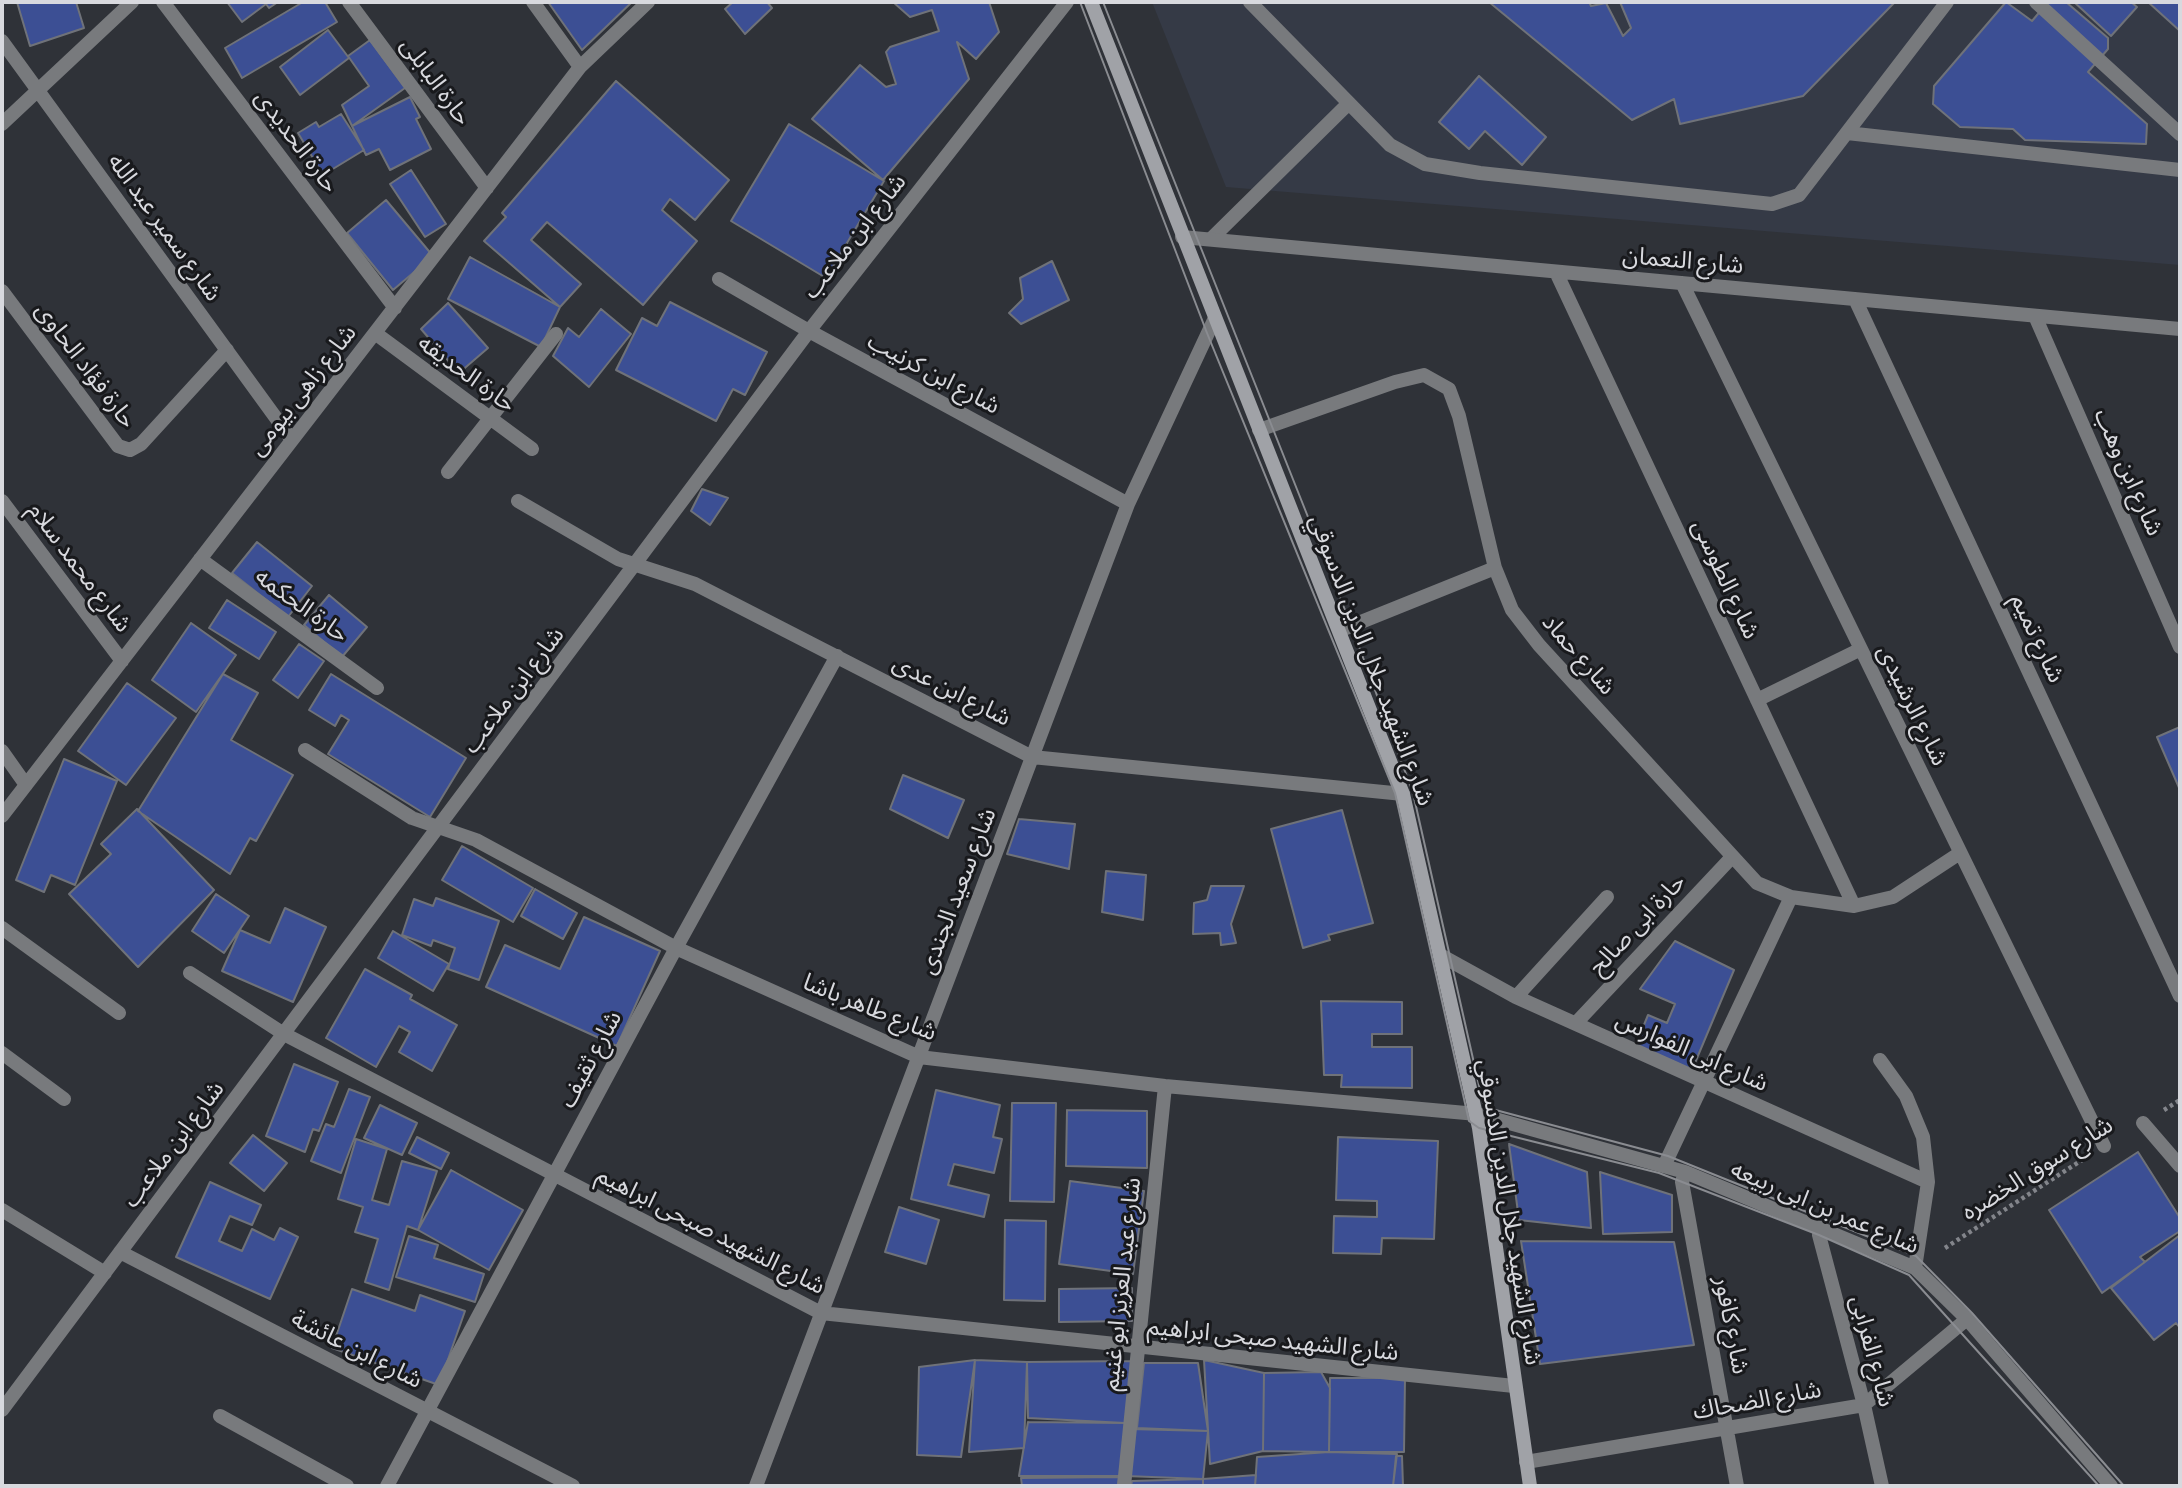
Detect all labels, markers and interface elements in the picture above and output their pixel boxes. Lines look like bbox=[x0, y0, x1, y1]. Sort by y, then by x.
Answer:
street label: حارة البابلى bbox=[394, 31, 478, 131]
street label: حارة الحديدى bbox=[249, 84, 345, 198]
street label: شارع سمير عبد الله bbox=[102, 148, 228, 306]
street label: شارع ابن ملاعب bbox=[796, 168, 912, 304]
street label: شارع النعمان bbox=[1621, 240, 1745, 280]
street label: حارة فؤاد الحاوى bbox=[29, 296, 143, 434]
street label: شارع زاهى بيومى bbox=[242, 319, 362, 461]
street label: شارع ابن كرنيب bbox=[863, 326, 1005, 420]
street label: حارة الحديقه bbox=[412, 328, 522, 418]
street label: شارع ابن وهب bbox=[2088, 404, 2170, 540]
street label: شارع محمد سلام bbox=[22, 496, 138, 638]
street label: شارع الشهيد جلال الدين الدسوقي bbox=[1303, 510, 1441, 810]
street label: شارع الطوسى bbox=[1686, 515, 1766, 643]
street label: حارة الحكمه bbox=[250, 562, 354, 648]
street label: شارع تميم bbox=[2005, 589, 2071, 687]
street label: شارع حماد bbox=[1536, 608, 1622, 700]
street label: شارع ابن ملاعب bbox=[456, 621, 570, 759]
street label: شارع الرشيدى bbox=[1871, 640, 1955, 770]
street label: شارع ابن عدى bbox=[888, 648, 1016, 732]
street label: شارع سعيد الجندى bbox=[912, 804, 1002, 978]
street label: حارة ابى صالح bbox=[1583, 867, 1691, 981]
street label: شارع طاهر باشا bbox=[799, 967, 941, 1047]
street label: شارع ابى الفوارس bbox=[1611, 1005, 1773, 1097]
street label: شارع ثقيف bbox=[552, 1006, 628, 1112]
street label: شارع الشهيد جلال الدين الدسوقي bbox=[1472, 1057, 1548, 1367]
street label: شارع ابن ملاعب bbox=[116, 1075, 230, 1213]
street label: شارع سوق الخضره bbox=[1956, 1110, 2118, 1226]
street label: شارع عمر بن ابى ربيعه bbox=[1726, 1154, 1924, 1260]
street label: شارع الشهيد صبحى ابراهيم bbox=[592, 1160, 830, 1300]
street label: شارع عبد العزيز ابو غنيم bbox=[1095, 1176, 1147, 1392]
street label: شارع كافور bbox=[1708, 1274, 1756, 1376]
street label: شارع الفرابى bbox=[1844, 1292, 1902, 1410]
street label: شارع ابن عائشة bbox=[287, 1304, 427, 1394]
street label: شارع الشهيد صبحى ابراهيم bbox=[1146, 1311, 1400, 1367]
street label: شارع الضحاك bbox=[1691, 1375, 1823, 1425]

